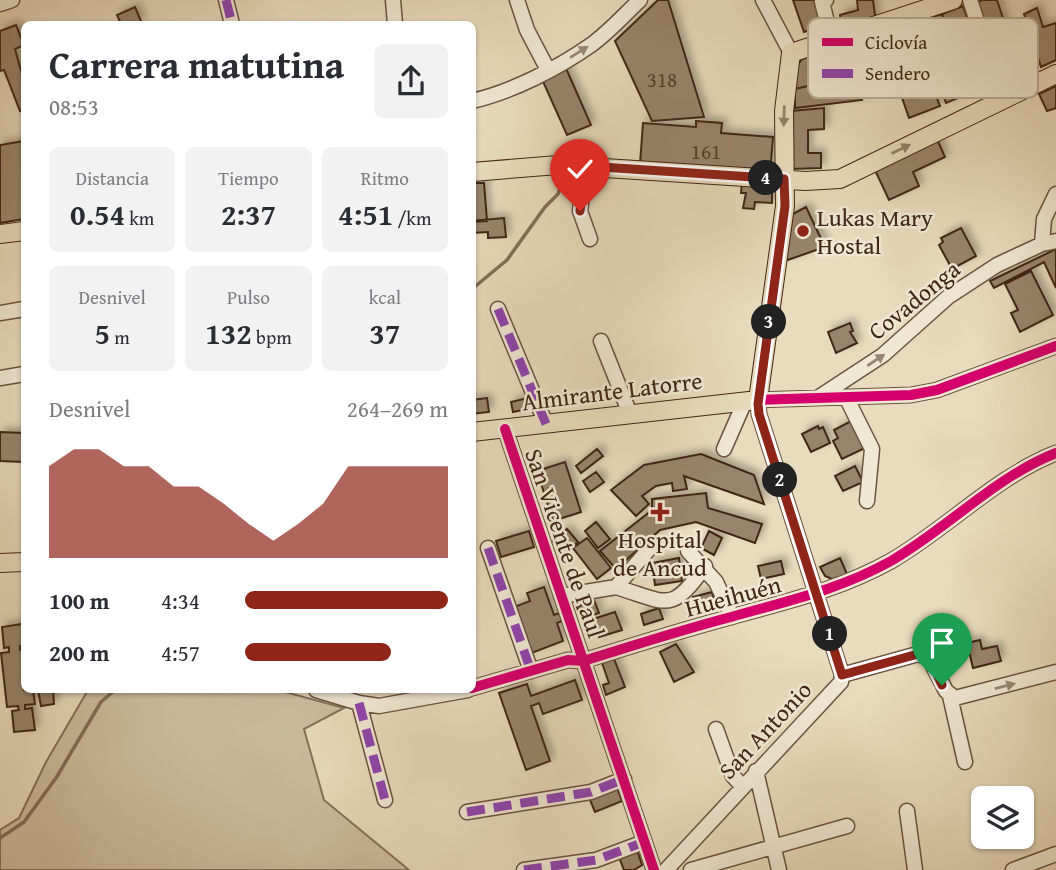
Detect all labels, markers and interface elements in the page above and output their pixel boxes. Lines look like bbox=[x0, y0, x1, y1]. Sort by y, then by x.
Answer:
legend bbox=[808, 18, 1038, 98]
text: Ciclovía bbox=[865, 28, 927, 56]
text: Carrera matutina bbox=[49, 36, 344, 92]
button: share bbox=[374, 44, 448, 118]
one-way arrow bbox=[569, 46, 588, 59]
text: Sendero bbox=[865, 59, 930, 87]
house number: 318 bbox=[647, 64, 677, 95]
text: 08:53 bbox=[49, 90, 99, 123]
one-way arrow bbox=[778, 105, 790, 127]
house number: 161 bbox=[691, 136, 721, 167]
pin bbox=[550, 139, 610, 211]
one-way arrow bbox=[891, 143, 911, 155]
icon: check bbox=[561, 150, 599, 188]
pin: 4 bbox=[748, 160, 784, 196]
text: 4 bbox=[761, 163, 770, 191]
text: Distancia bbox=[75, 164, 149, 192]
text: Tiempo bbox=[218, 164, 279, 192]
text: Ritmo bbox=[361, 164, 409, 192]
text: 0.54 bbox=[70, 192, 125, 236]
text: 2:37 bbox=[221, 192, 276, 236]
text: 4:51 bbox=[338, 192, 393, 236]
place label: Lukas Mary Hostal bbox=[817, 200, 933, 263]
text: km bbox=[125, 204, 154, 232]
text: /km bbox=[393, 204, 432, 232]
marker: Lukas Mary Hostal bbox=[795, 223, 811, 239]
street label: Covadonga bbox=[860, 252, 968, 348]
text: Desnivel bbox=[79, 283, 146, 311]
text: Pulso bbox=[227, 283, 270, 311]
text: kcal bbox=[369, 283, 401, 311]
pin: 3 bbox=[752, 304, 786, 340]
text: 3 bbox=[764, 307, 773, 335]
text: 5 bbox=[95, 311, 110, 355]
text: 132 bbox=[205, 311, 252, 355]
text: 37 bbox=[369, 311, 400, 355]
text: m bbox=[110, 323, 130, 351]
text: bpm bbox=[252, 323, 292, 351]
one-way arrow bbox=[866, 353, 886, 366]
street label: Almirante Latorre bbox=[520, 363, 704, 419]
text: Desnivel bbox=[49, 392, 130, 425]
text: 264–269 m bbox=[347, 392, 448, 425]
street label: San Vicente de Paul bbox=[516, 444, 614, 643]
pin: 2 bbox=[762, 462, 798, 498]
text: 2 bbox=[775, 465, 784, 493]
marker: Hospital de Ancud bbox=[650, 502, 670, 522]
place label: Hospital de Ancud bbox=[613, 522, 707, 585]
street label: Hueihuén bbox=[681, 566, 785, 626]
text: 100 m bbox=[49, 584, 110, 617]
text: 4:34 bbox=[161, 584, 200, 617]
pin bbox=[912, 613, 972, 685]
pin: 1 bbox=[812, 616, 848, 652]
text: 1 bbox=[825, 619, 834, 647]
icon: arrive bbox=[923, 624, 961, 662]
text: 200 m bbox=[49, 636, 110, 669]
text: 4:57 bbox=[161, 636, 200, 669]
street label: San Antonio bbox=[710, 673, 820, 787]
one-way arrow bbox=[994, 681, 1016, 692]
map controls bbox=[971, 786, 1034, 849]
button: layers bbox=[971, 786, 1034, 849]

